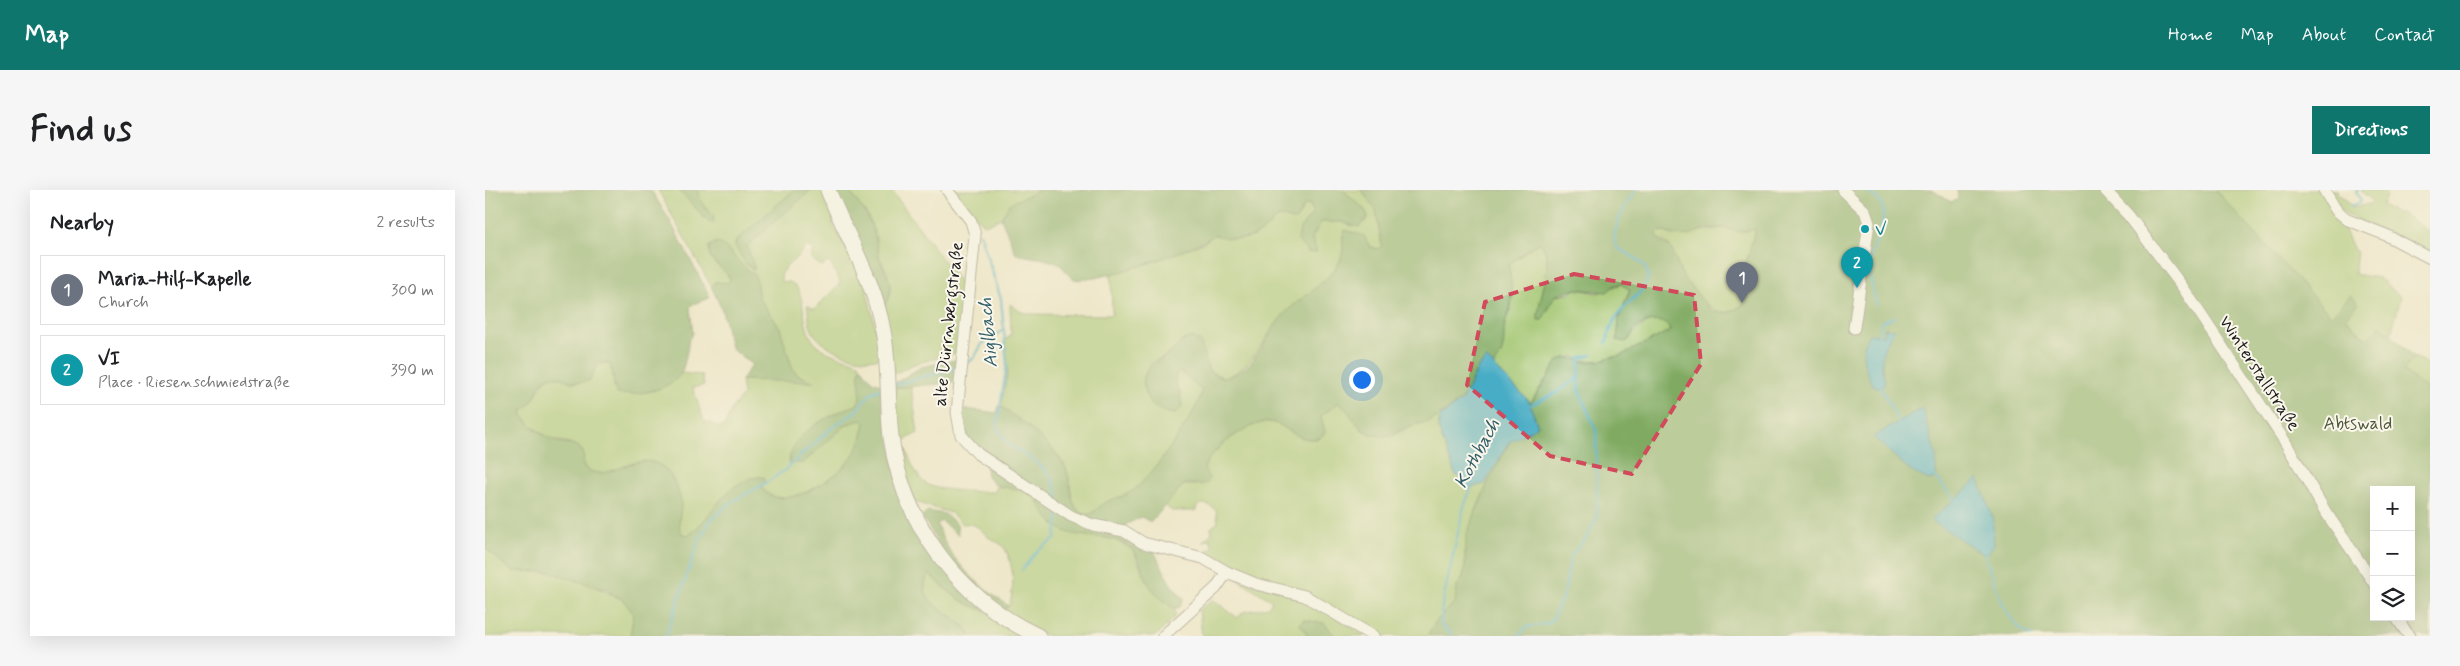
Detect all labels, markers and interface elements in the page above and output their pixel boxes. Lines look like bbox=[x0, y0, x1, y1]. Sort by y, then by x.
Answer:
text: Map bbox=[25, 20, 69, 51]
text: Home bbox=[2168, 23, 2213, 47]
text: Map bbox=[2241, 23, 2274, 47]
text: About bbox=[2302, 23, 2346, 47]
text: Contact bbox=[2374, 23, 2435, 47]
button: Directions bbox=[2312, 106, 2430, 154]
text: Find us bbox=[30, 107, 132, 153]
text: Nearby bbox=[50, 209, 114, 237]
text: 2 results bbox=[377, 212, 435, 233]
place label: V bbox=[1875, 218, 1887, 242]
marker: V bbox=[1859, 223, 1871, 235]
street label: alte Dürrnbergstraße bbox=[928, 241, 972, 408]
pin: 2 bbox=[1841, 247, 1873, 288]
pin: 1 bbox=[1726, 262, 1758, 303]
text: Maria-Hilf-Kapelle bbox=[98, 267, 251, 292]
text: 1 bbox=[63, 280, 71, 301]
text: 300 m bbox=[391, 280, 434, 301]
text: Church bbox=[98, 292, 149, 313]
water label: Aiglbach bbox=[973, 297, 1004, 369]
street label: Winterstallstraße bbox=[2213, 311, 2305, 436]
text: VI bbox=[98, 347, 120, 372]
text: 2 bbox=[63, 360, 71, 381]
text: 390 m bbox=[391, 360, 434, 381]
your location bbox=[1349, 367, 1375, 393]
text: Place · Riesenschmiedstraße bbox=[98, 372, 290, 393]
park label: Abtswald bbox=[2324, 412, 2392, 436]
water label: Kothbach bbox=[1449, 414, 1506, 493]
map controls bbox=[2370, 486, 2415, 621]
button: + bbox=[2370, 486, 2415, 531]
button: − bbox=[2370, 531, 2415, 576]
button: layers bbox=[2370, 576, 2415, 621]

